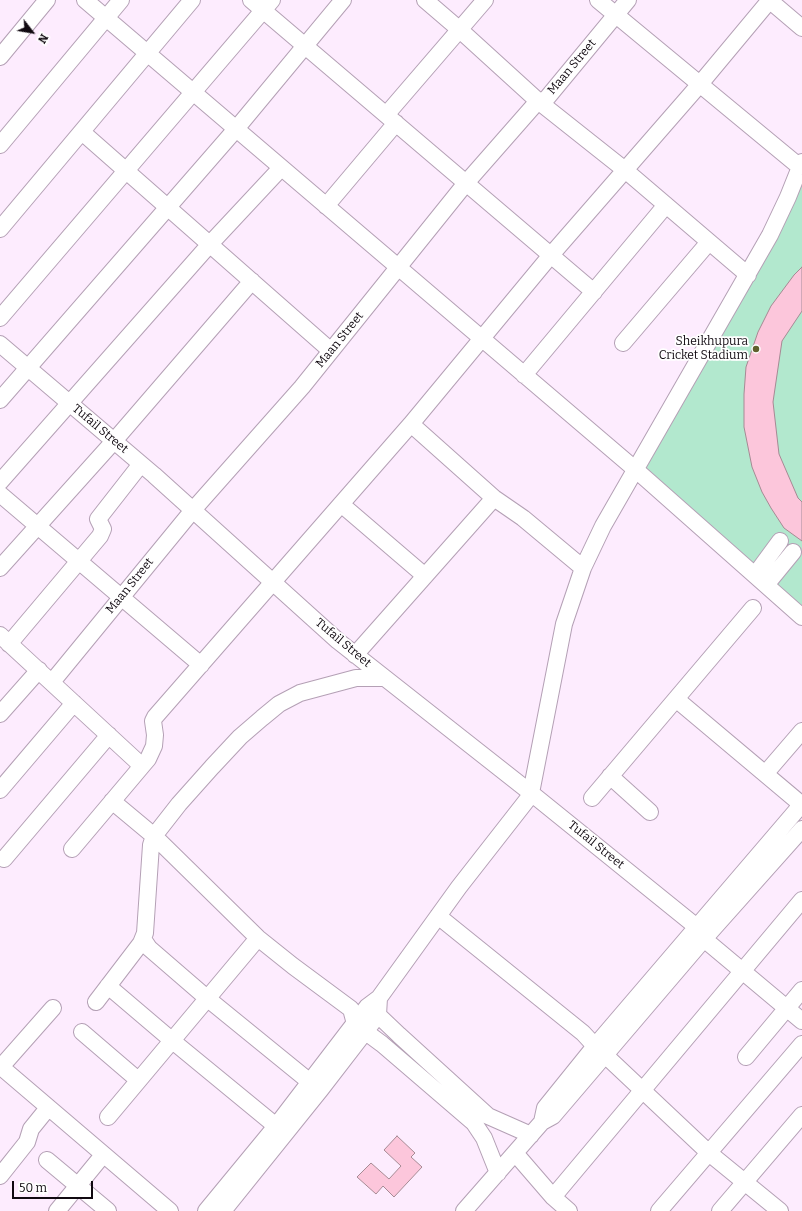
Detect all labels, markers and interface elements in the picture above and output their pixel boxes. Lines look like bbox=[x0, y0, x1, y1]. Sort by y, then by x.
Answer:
north arrow bbox=[12, 12, 52, 52]
text: N bbox=[35, 31, 50, 45]
street label: Maan Street bbox=[545, 37, 599, 97]
street label: Maan Street bbox=[313, 309, 367, 371]
place label: Sheikhupura Cricket Stadium bbox=[659, 335, 748, 363]
marker: Sheikhupura Cricket Stadium bbox=[751, 344, 761, 354]
street label: Tufail Street bbox=[69, 402, 131, 456]
street label: Maan Street bbox=[103, 555, 157, 617]
street label: Tufail Street bbox=[312, 616, 374, 670]
street label: Tufail Street bbox=[565, 818, 627, 872]
scale bar bbox=[14, 1173, 95, 1199]
text: 50 m bbox=[19, 1181, 47, 1195]

